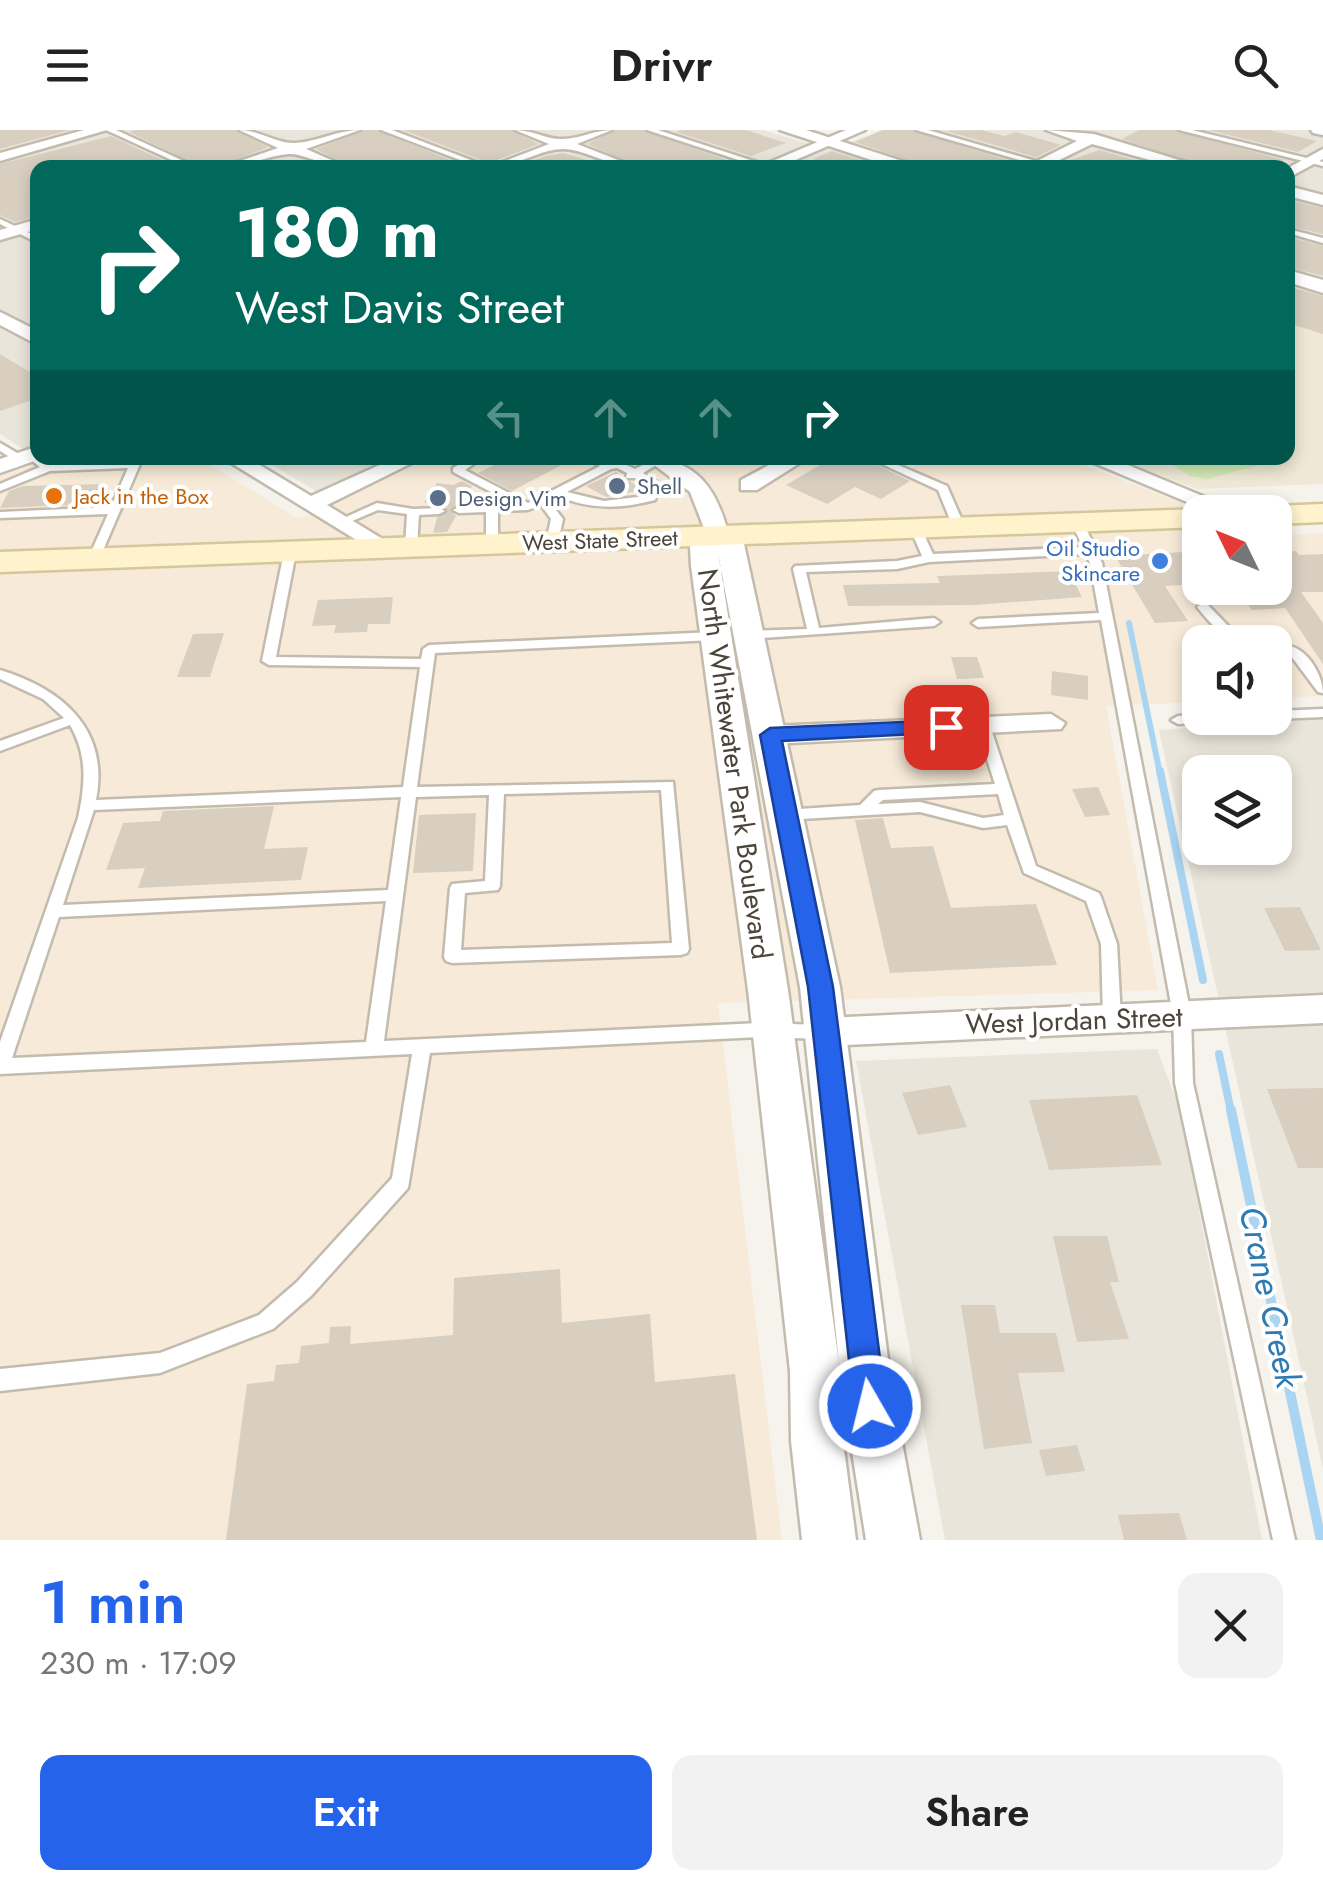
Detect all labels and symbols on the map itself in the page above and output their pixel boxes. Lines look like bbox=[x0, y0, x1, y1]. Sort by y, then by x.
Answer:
place label: Shell bbox=[637, 470, 682, 502]
marker: Shell bbox=[606, 475, 628, 497]
place label: Jack in the Box bbox=[71, 480, 209, 512]
place label: Design Vim bbox=[458, 482, 567, 514]
marker: Jack in the Box bbox=[43, 485, 65, 507]
marker: Design Vim bbox=[427, 487, 449, 509]
north arrow bbox=[1182, 495, 1292, 605]
street label: West State Street bbox=[522, 521, 679, 559]
place label: Oil Studio Skincare bbox=[1046, 532, 1140, 589]
marker: Oil Studio Skincare bbox=[1149, 550, 1171, 572]
street label: North Whitewater Park Boulevard bbox=[687, 566, 782, 962]
pin bbox=[904, 685, 989, 770]
street label: West Jordan Street bbox=[965, 996, 1184, 1045]
water label: Crane Creek bbox=[1226, 1202, 1314, 1394]
position arrow bbox=[818, 1354, 922, 1458]

